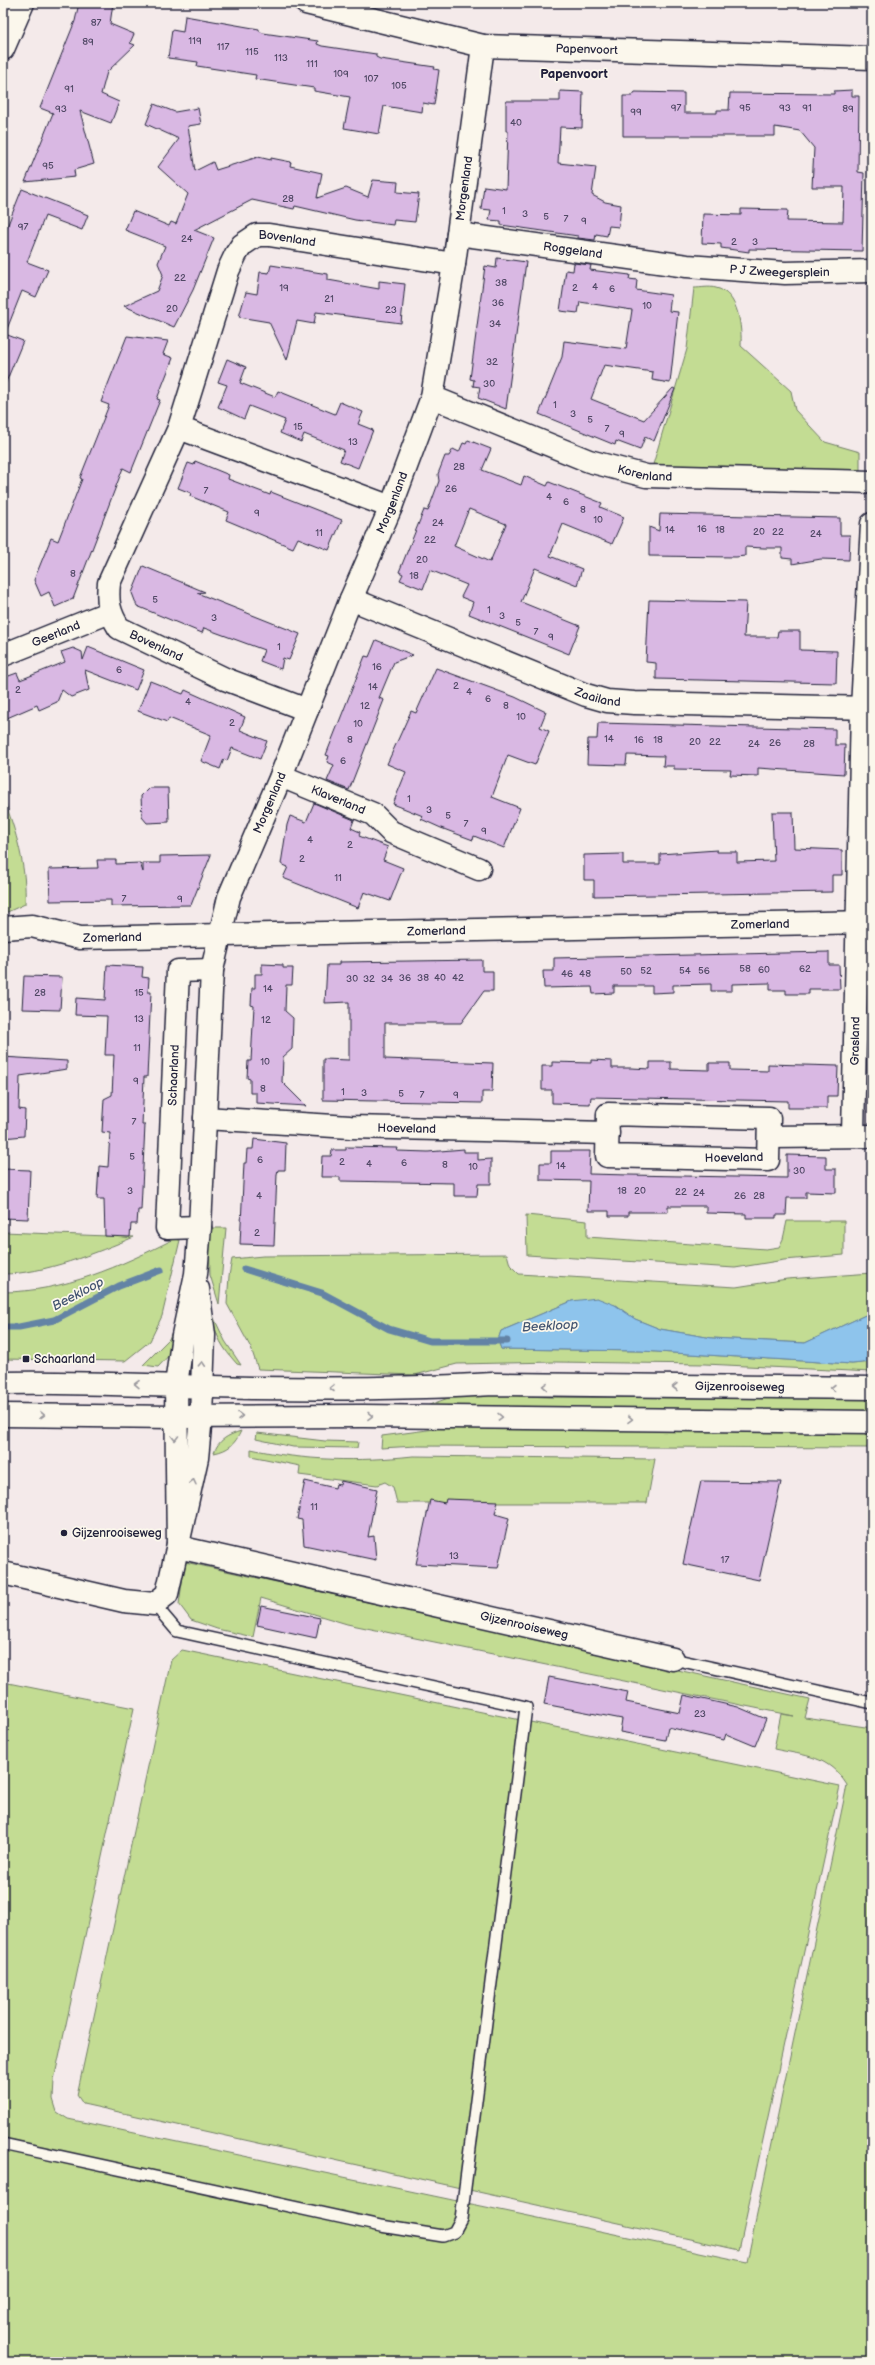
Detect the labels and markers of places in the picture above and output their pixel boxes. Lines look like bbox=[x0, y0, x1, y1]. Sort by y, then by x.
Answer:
place label: Schaarland bbox=[34, 1352, 95, 1367]
marker: Schaarland bbox=[21, 1354, 31, 1364]
place label: Gijzenrooiseweg bbox=[72, 1526, 162, 1541]
marker: Gijzenrooiseweg bbox=[59, 1528, 69, 1538]

